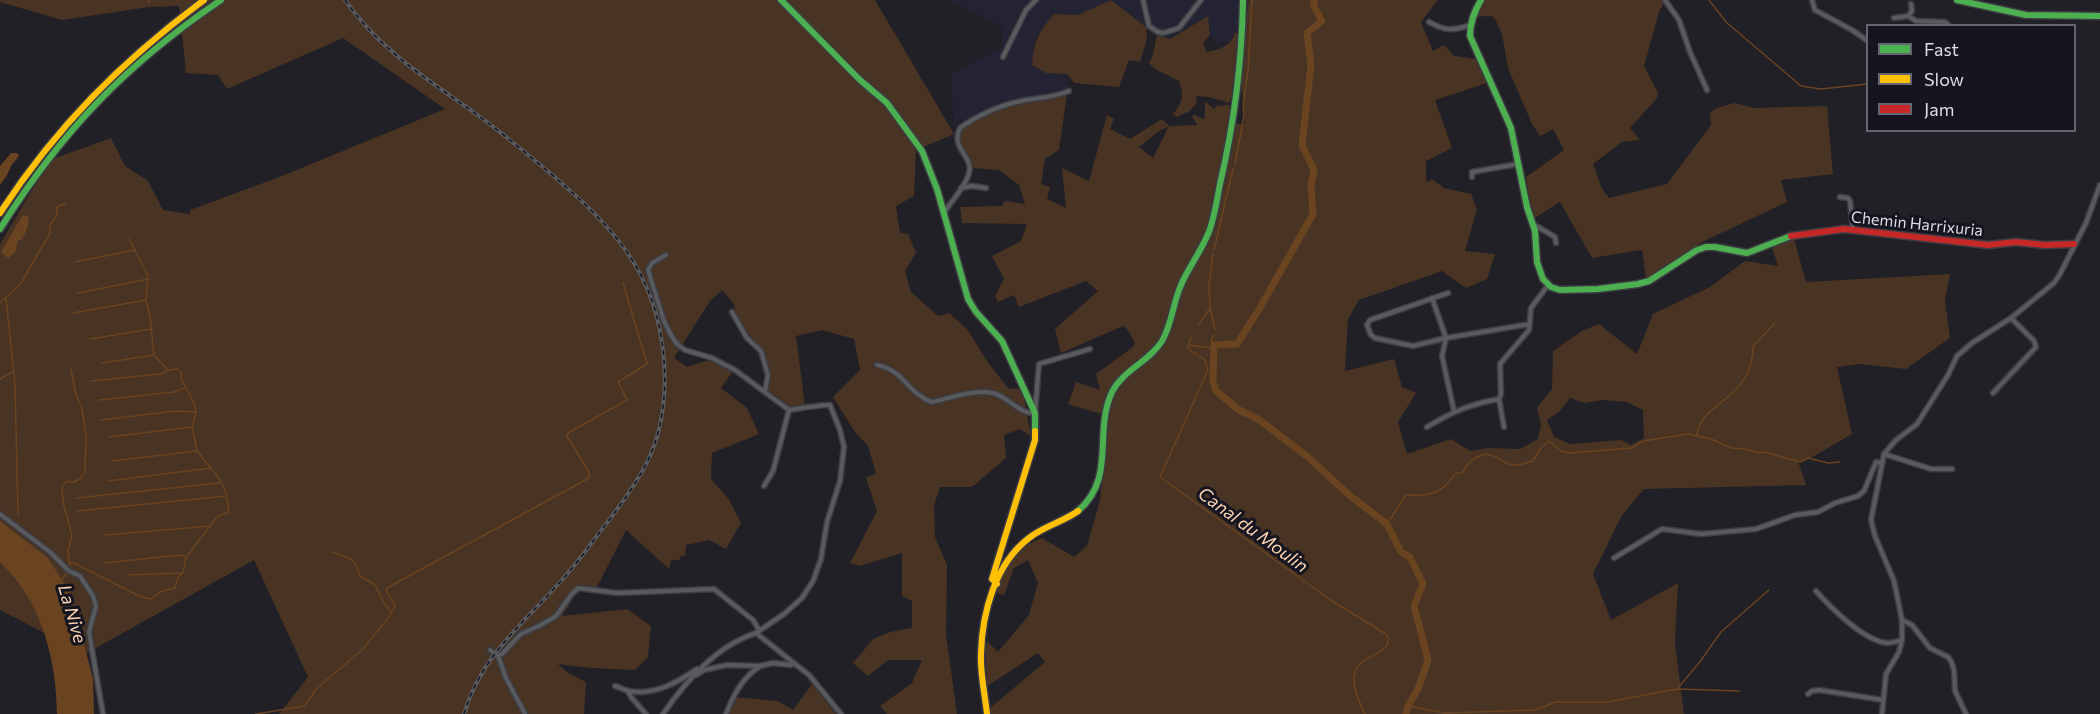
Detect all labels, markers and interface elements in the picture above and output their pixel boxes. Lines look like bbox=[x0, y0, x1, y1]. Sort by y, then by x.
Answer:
legend bbox=[1866, 24, 2076, 132]
text: Fast bbox=[1924, 38, 1959, 60]
text: Slow bbox=[1924, 68, 1964, 90]
text: Jam bbox=[1924, 98, 1954, 120]
street label: Chemin Harrixuria bbox=[1850, 208, 1984, 240]
water label: Canal du Moulin bbox=[1194, 483, 1312, 577]
water label: La Nive bbox=[53, 582, 91, 646]

